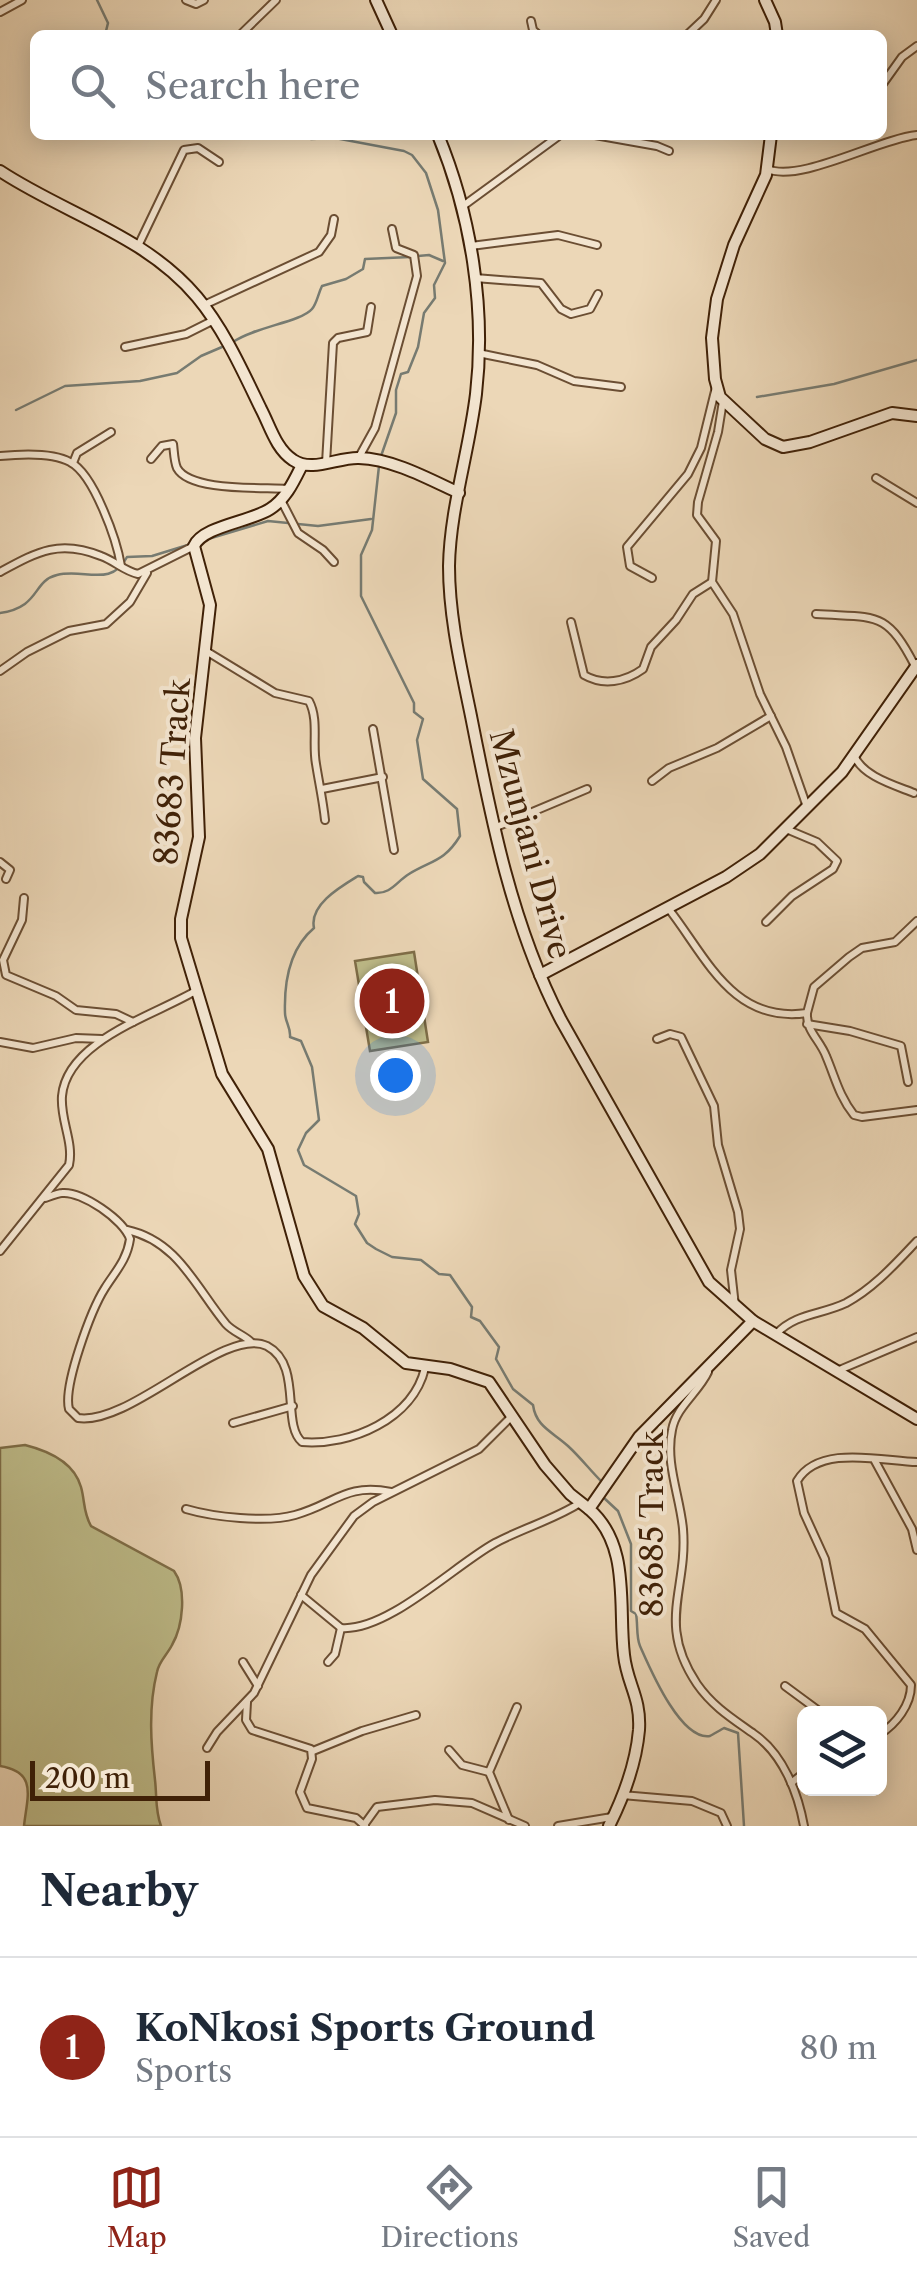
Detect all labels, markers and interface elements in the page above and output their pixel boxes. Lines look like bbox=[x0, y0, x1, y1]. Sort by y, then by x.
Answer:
search box bbox=[30, 30, 887, 140]
icon: search bbox=[65, 58, 120, 113]
text: Search here bbox=[145, 62, 360, 109]
street label: 83683 Track bbox=[146, 676, 198, 867]
street label: Mzunjani Drive bbox=[482, 725, 580, 963]
pin: 1 bbox=[360, 964, 424, 1038]
your location bbox=[370, 1050, 421, 1101]
street label: 83685 Track bbox=[632, 1429, 671, 1617]
map controls bbox=[797, 1706, 887, 1796]
button: layers bbox=[797, 1706, 887, 1796]
scale bar bbox=[30, 1756, 210, 1800]
text: 200 m bbox=[45, 1761, 130, 1795]
text: Nearby bbox=[40, 1865, 198, 1917]
text: KoNkosi Sports Ground bbox=[135, 2004, 595, 2051]
text: 1 bbox=[65, 2028, 80, 2067]
text: 80 m bbox=[799, 2028, 877, 2067]
text: Sports bbox=[135, 2051, 232, 2090]
tab: Map bbox=[107, 2160, 167, 2254]
tab: Directions bbox=[380, 2160, 519, 2254]
tab: Saved bbox=[732, 2160, 810, 2254]

